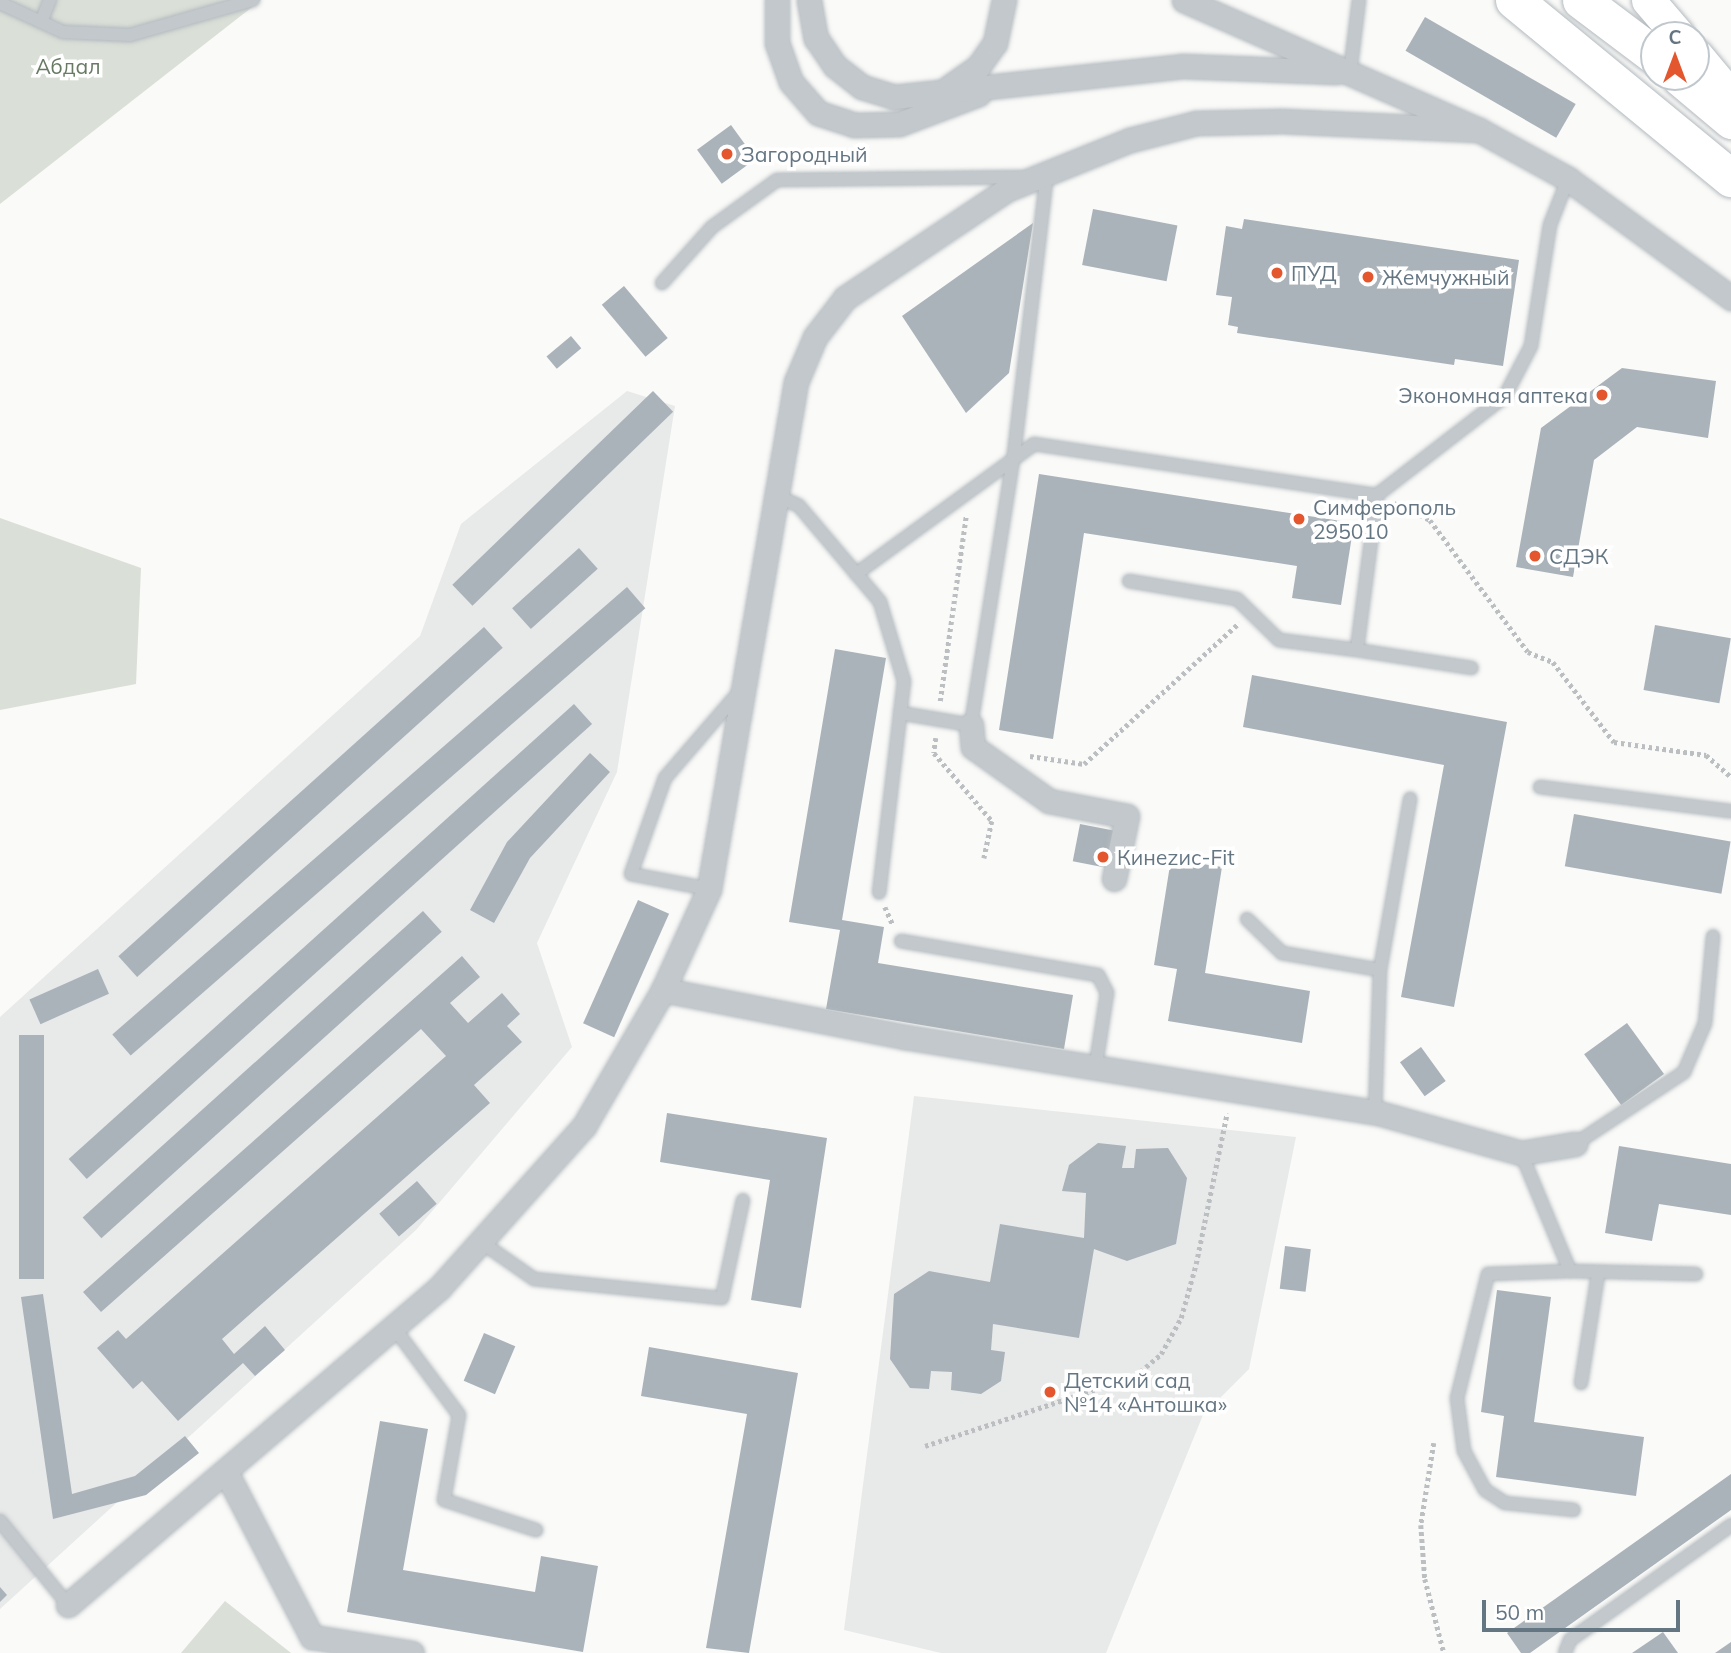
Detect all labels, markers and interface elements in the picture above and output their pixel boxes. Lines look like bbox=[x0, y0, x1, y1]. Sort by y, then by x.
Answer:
north arrow bbox=[1640, 21, 1710, 91]
text: С bbox=[1668, 25, 1682, 49]
park label: Абдал bbox=[35, 53, 101, 79]
place label: Загородный bbox=[741, 141, 868, 167]
marker: Загородный bbox=[719, 146, 735, 162]
place label: ПУД bbox=[1291, 260, 1337, 286]
place label: Жемчужный bbox=[1382, 264, 1509, 290]
marker: ПУД bbox=[1269, 265, 1285, 281]
marker: Жемчужный bbox=[1360, 269, 1376, 285]
place label: Экономная аптека bbox=[1398, 382, 1588, 408]
marker: Экономная аптека bbox=[1594, 387, 1610, 403]
place label: Симферополь 295010 bbox=[1313, 494, 1456, 544]
marker: Симферополь 295010 bbox=[1291, 511, 1307, 527]
place label: СДЭК bbox=[1549, 543, 1608, 569]
marker: СДЭК bbox=[1527, 548, 1543, 564]
place label: Кинеzис-Fit bbox=[1117, 844, 1235, 870]
marker: Кинеzис-Fit bbox=[1095, 849, 1111, 865]
place label: Детский сад №14 «Антошка» bbox=[1064, 1367, 1227, 1417]
marker: Детский сад №14 «Антошка» bbox=[1042, 1384, 1058, 1400]
scale bar bbox=[1486, 1586, 1684, 1630]
text: 50 m bbox=[1495, 1599, 1544, 1625]

